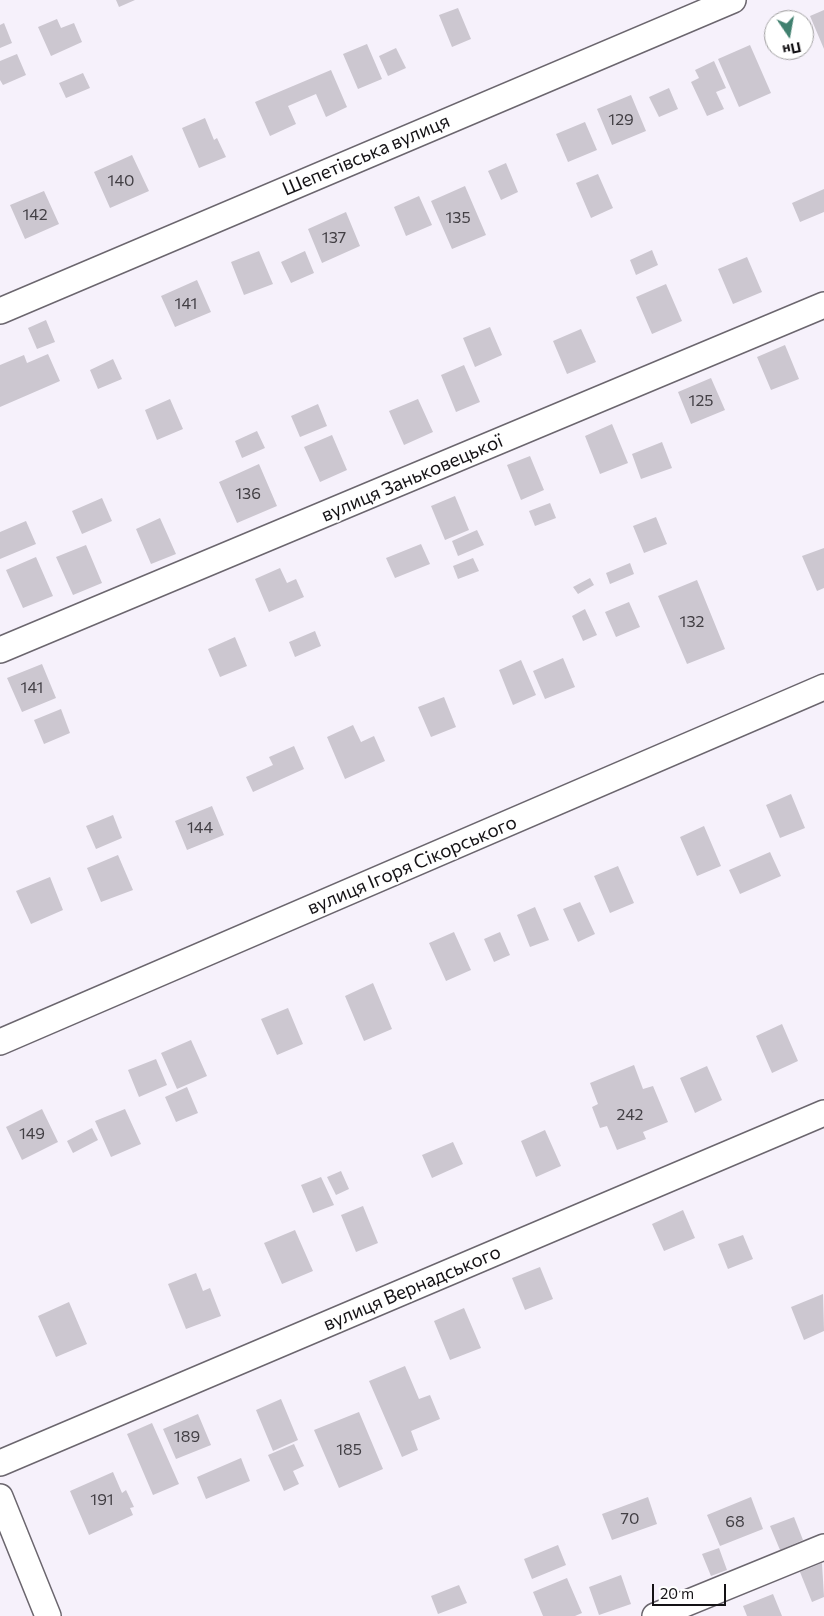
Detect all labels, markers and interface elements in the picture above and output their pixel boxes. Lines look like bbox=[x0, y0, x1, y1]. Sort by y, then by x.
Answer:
north arrow bbox=[764, 10, 814, 60]
text: Пн bbox=[781, 39, 803, 59]
street label: Шепетівська вулиця bbox=[279, 109, 453, 201]
house number: 129 bbox=[608, 110, 634, 130]
house number: 140 bbox=[108, 171, 134, 191]
house number: 142 bbox=[22, 205, 48, 225]
house number: 135 bbox=[445, 208, 471, 228]
house number: 137 bbox=[322, 228, 346, 248]
house number: 141 bbox=[175, 294, 197, 314]
house number: 125 bbox=[689, 391, 713, 411]
street label: вулиця Заньковецької bbox=[318, 429, 506, 527]
house number: 136 bbox=[235, 484, 261, 504]
house number: 132 bbox=[680, 612, 704, 632]
house number: 141 bbox=[21, 678, 43, 698]
street label: вулиця Ігоря Сікорського bbox=[304, 811, 520, 919]
house number: 144 bbox=[187, 818, 213, 838]
house number: 242 bbox=[617, 1105, 643, 1125]
house number: 149 bbox=[19, 1124, 45, 1144]
street label: вулиця Вернадського bbox=[320, 1240, 504, 1336]
house number: 189 bbox=[174, 1427, 200, 1447]
house number: 185 bbox=[336, 1440, 362, 1460]
house number: 191 bbox=[90, 1490, 114, 1510]
house number: 70 bbox=[621, 1509, 639, 1529]
house number: 68 bbox=[725, 1512, 745, 1532]
scale bar bbox=[654, 1574, 728, 1606]
text: 20 m bbox=[660, 1584, 694, 1602]

